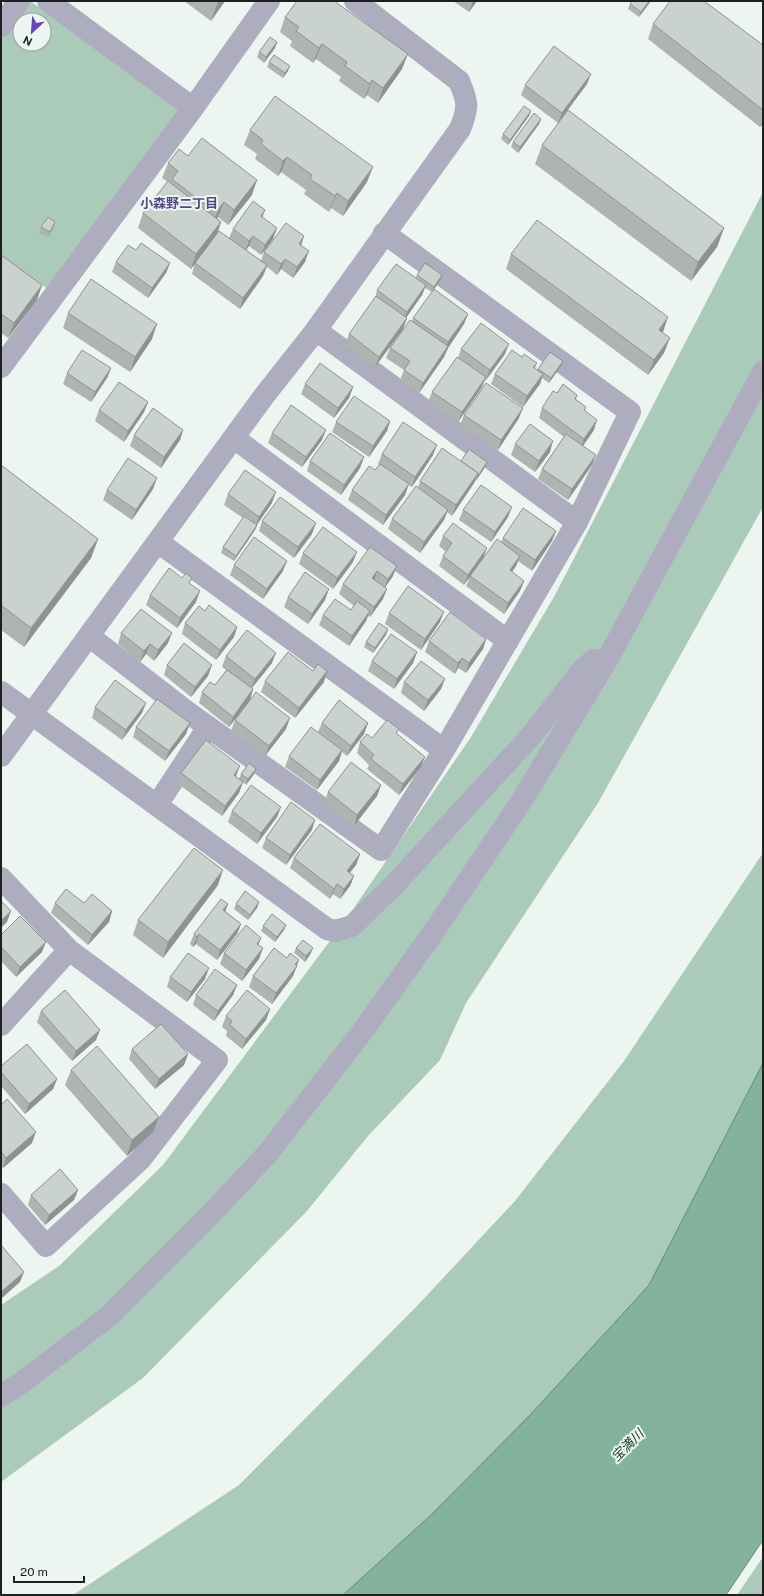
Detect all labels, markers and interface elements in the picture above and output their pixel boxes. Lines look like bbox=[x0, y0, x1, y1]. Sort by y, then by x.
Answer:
north arrow bbox=[12, 12, 52, 52]
text: N bbox=[21, 34, 34, 48]
district label: 小森野二丁目 bbox=[140, 196, 218, 211]
water label: 宝満川 bbox=[608, 1425, 648, 1464]
scale bar bbox=[14, 1558, 84, 1584]
text: 20 m bbox=[20, 1565, 48, 1579]

